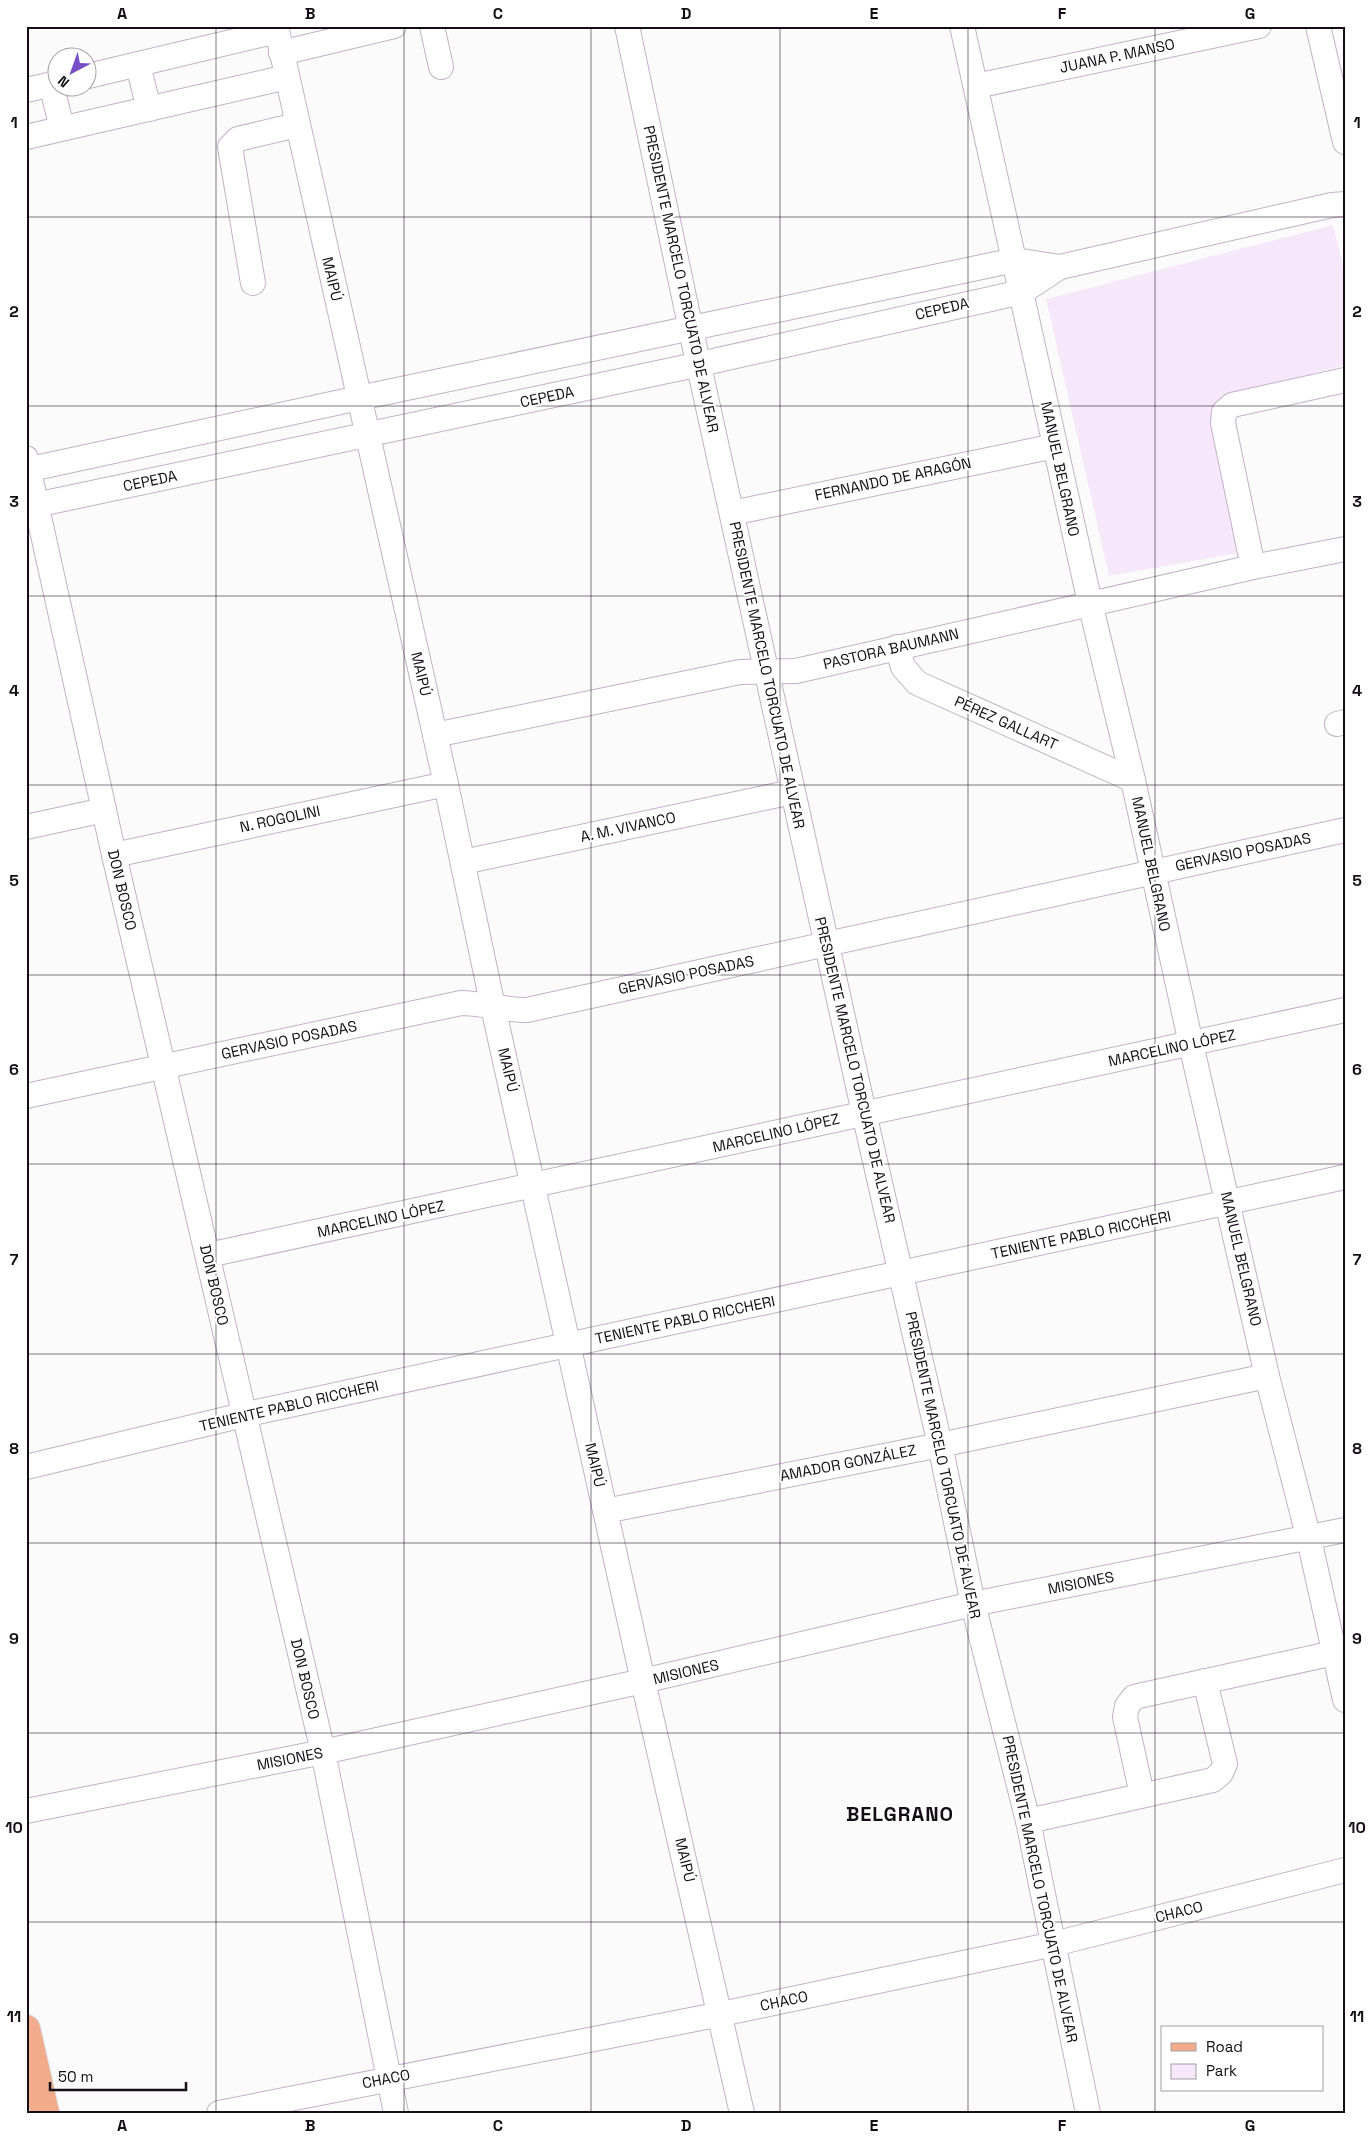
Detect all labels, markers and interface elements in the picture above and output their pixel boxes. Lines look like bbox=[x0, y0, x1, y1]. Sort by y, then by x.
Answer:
text: A bbox=[117, 3, 127, 24]
text: B bbox=[305, 3, 315, 24]
text: C bbox=[493, 3, 503, 24]
text: D bbox=[681, 3, 691, 24]
text: E bbox=[870, 3, 879, 24]
text: F bbox=[1058, 3, 1067, 24]
text: G bbox=[1245, 3, 1255, 24]
street label: JUANA P. MANSO bbox=[1058, 34, 1176, 77]
north arrow bbox=[48, 48, 98, 98]
text: N bbox=[54, 72, 73, 92]
text: 1 bbox=[10, 112, 18, 133]
text: 1 bbox=[1353, 112, 1361, 133]
street label: PRESIDENTE MARCELO TORCUATO DE ALVEAR bbox=[640, 124, 723, 434]
street label: MAIPÚ bbox=[318, 255, 347, 303]
street label: CEPEDA bbox=[913, 293, 971, 324]
text: 2 bbox=[9, 301, 19, 322]
text: 2 bbox=[1352, 301, 1362, 322]
street label: CEPEDA bbox=[518, 381, 576, 411]
street label: MANUEL BELGRANO bbox=[1037, 400, 1084, 538]
street label: FERNANDO DE ARAGÓN bbox=[813, 453, 973, 504]
street label: CEPEDA bbox=[121, 465, 179, 495]
text: 3 bbox=[9, 491, 19, 512]
text: 3 bbox=[1352, 491, 1362, 512]
street label: PRESIDENTE MARCELO TORCUATO DE ALVEAR bbox=[726, 520, 809, 830]
street label: PASTORA BAUMANN bbox=[821, 624, 961, 673]
street label: MAIPÚ bbox=[407, 650, 436, 698]
text: 4 bbox=[9, 680, 19, 701]
text: 4 bbox=[1352, 680, 1362, 701]
street label: PÉREZ GALLART bbox=[952, 691, 1061, 754]
street label: MANUEL BELGRANO bbox=[1128, 795, 1175, 933]
street label: N. ROGOLINI bbox=[238, 801, 322, 836]
street label: A. M. VIVANCO bbox=[578, 807, 677, 846]
street label: GERVASIO POSADAS bbox=[1173, 828, 1313, 875]
street label: DON BOSCO bbox=[104, 848, 141, 932]
text: 5 bbox=[9, 870, 19, 891]
text: 5 bbox=[1352, 870, 1362, 891]
street label: PRESIDENTE MARCELO TORCUATO DE ALVEAR bbox=[811, 915, 900, 1225]
street label: GERVASIO POSADAS bbox=[616, 951, 756, 998]
street label: GERVASIO POSADAS bbox=[219, 1016, 359, 1063]
street label: MARCELINO LÓPEZ bbox=[1106, 1025, 1237, 1070]
street label: MAIPÚ bbox=[494, 1046, 523, 1094]
text: 6 bbox=[9, 1059, 19, 1080]
text: 6 bbox=[1352, 1059, 1362, 1080]
street label: MARCELINO LÓPEZ bbox=[711, 1109, 841, 1156]
street label: MANUEL BELGRANO bbox=[1217, 1190, 1266, 1328]
street label: MARCELINO LÓPEZ bbox=[315, 1196, 446, 1241]
street label: TENIENTE PABLO RICCHERI bbox=[989, 1206, 1173, 1263]
street label: DON BOSCO bbox=[196, 1243, 233, 1327]
text: 7 bbox=[10, 1249, 19, 1270]
text: 7 bbox=[1353, 1249, 1362, 1270]
street label: TENIENTE PABLO RICCHERI bbox=[593, 1291, 777, 1348]
street label: PRESIDENTE MARCELO TORCUATO DE ALVEAR bbox=[902, 1310, 985, 1620]
street label: TENIENTE PABLO RICCHERI bbox=[197, 1376, 380, 1435]
text: 8 bbox=[9, 1438, 19, 1459]
text: 8 bbox=[1352, 1438, 1362, 1459]
street label: AMADOR GONZÁLEZ bbox=[778, 1440, 918, 1485]
street label: MAIPÚ bbox=[581, 1441, 610, 1489]
street label: MISIONES bbox=[1046, 1567, 1116, 1598]
text: 9 bbox=[9, 1628, 19, 1649]
text: 9 bbox=[1352, 1628, 1362, 1649]
street label: DON BOSCO bbox=[287, 1637, 324, 1721]
street label: MISIONES bbox=[651, 1655, 721, 1688]
street label: PRESIDENTE MARCELO TORCUATO DE ALVEAR bbox=[999, 1734, 1082, 2044]
street label: MISIONES bbox=[255, 1743, 325, 1774]
district label: BELGRANO bbox=[846, 1801, 954, 1827]
text: 10 bbox=[5, 1817, 23, 1838]
text: 10 bbox=[1348, 1817, 1366, 1838]
street label: MAIPÚ bbox=[671, 1836, 700, 1884]
street label: CHACO bbox=[1153, 1896, 1205, 1927]
street label: CHACO bbox=[758, 1986, 810, 2015]
text: 11 bbox=[7, 2006, 21, 2027]
text: 11 bbox=[1350, 2006, 1364, 2027]
legend bbox=[1161, 2026, 1324, 2092]
text: Road bbox=[1206, 2037, 1243, 2056]
scale bar bbox=[50, 2059, 186, 2091]
text: Park bbox=[1206, 2061, 1237, 2080]
street label: CHACO bbox=[360, 2065, 411, 2092]
text: 50 m bbox=[58, 2067, 93, 2086]
text: A bbox=[117, 2115, 127, 2136]
text: B bbox=[305, 2115, 315, 2136]
text: C bbox=[493, 2115, 503, 2136]
text: D bbox=[681, 2115, 691, 2136]
text: E bbox=[870, 2115, 879, 2136]
text: F bbox=[1058, 2115, 1067, 2136]
text: G bbox=[1245, 2115, 1255, 2136]

